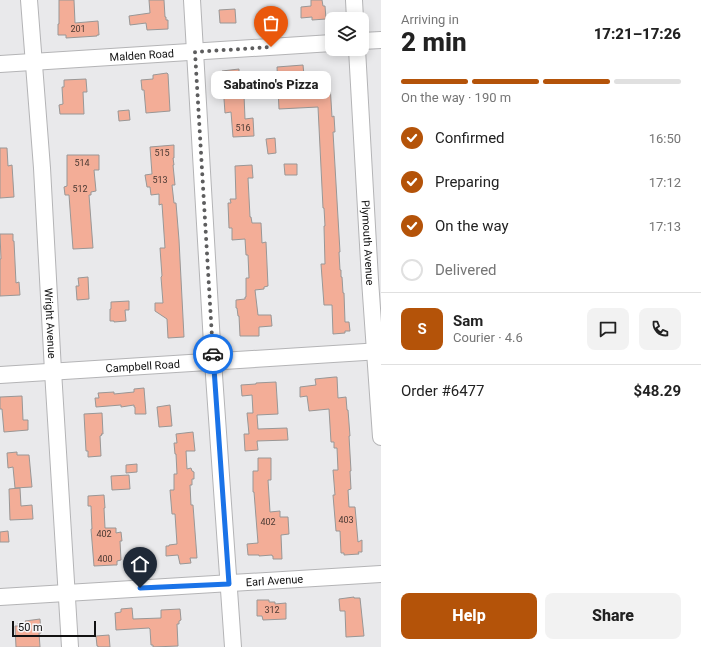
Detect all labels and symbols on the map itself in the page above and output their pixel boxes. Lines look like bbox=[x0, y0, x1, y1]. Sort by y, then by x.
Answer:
pin bbox=[254, 6, 288, 47]
house number: 201 bbox=[70, 24, 86, 34]
street label: Malden Road bbox=[109, 47, 174, 64]
callout: Sabatino's Pizza bbox=[211, 71, 331, 99]
house number: 516 bbox=[235, 123, 251, 133]
house number: 515 bbox=[154, 148, 170, 158]
house number: 514 bbox=[74, 158, 90, 168]
house number: 513 bbox=[152, 175, 168, 185]
house number: 512 bbox=[72, 184, 88, 194]
street label: Plymouth Avenue bbox=[359, 200, 376, 286]
street label: Wright Avenue bbox=[42, 288, 58, 359]
courier bbox=[193, 334, 233, 374]
street label: Campbell Road bbox=[105, 358, 180, 375]
house number: 403 bbox=[338, 515, 354, 525]
house number: 402 bbox=[260, 517, 276, 527]
house number: 402 bbox=[96, 529, 112, 539]
pin bbox=[123, 547, 157, 588]
house number: 400 bbox=[97, 554, 113, 564]
street label: Earl Avenue bbox=[245, 573, 304, 589]
house number: 312 bbox=[264, 605, 280, 615]
scale bar bbox=[12, 619, 96, 638]

